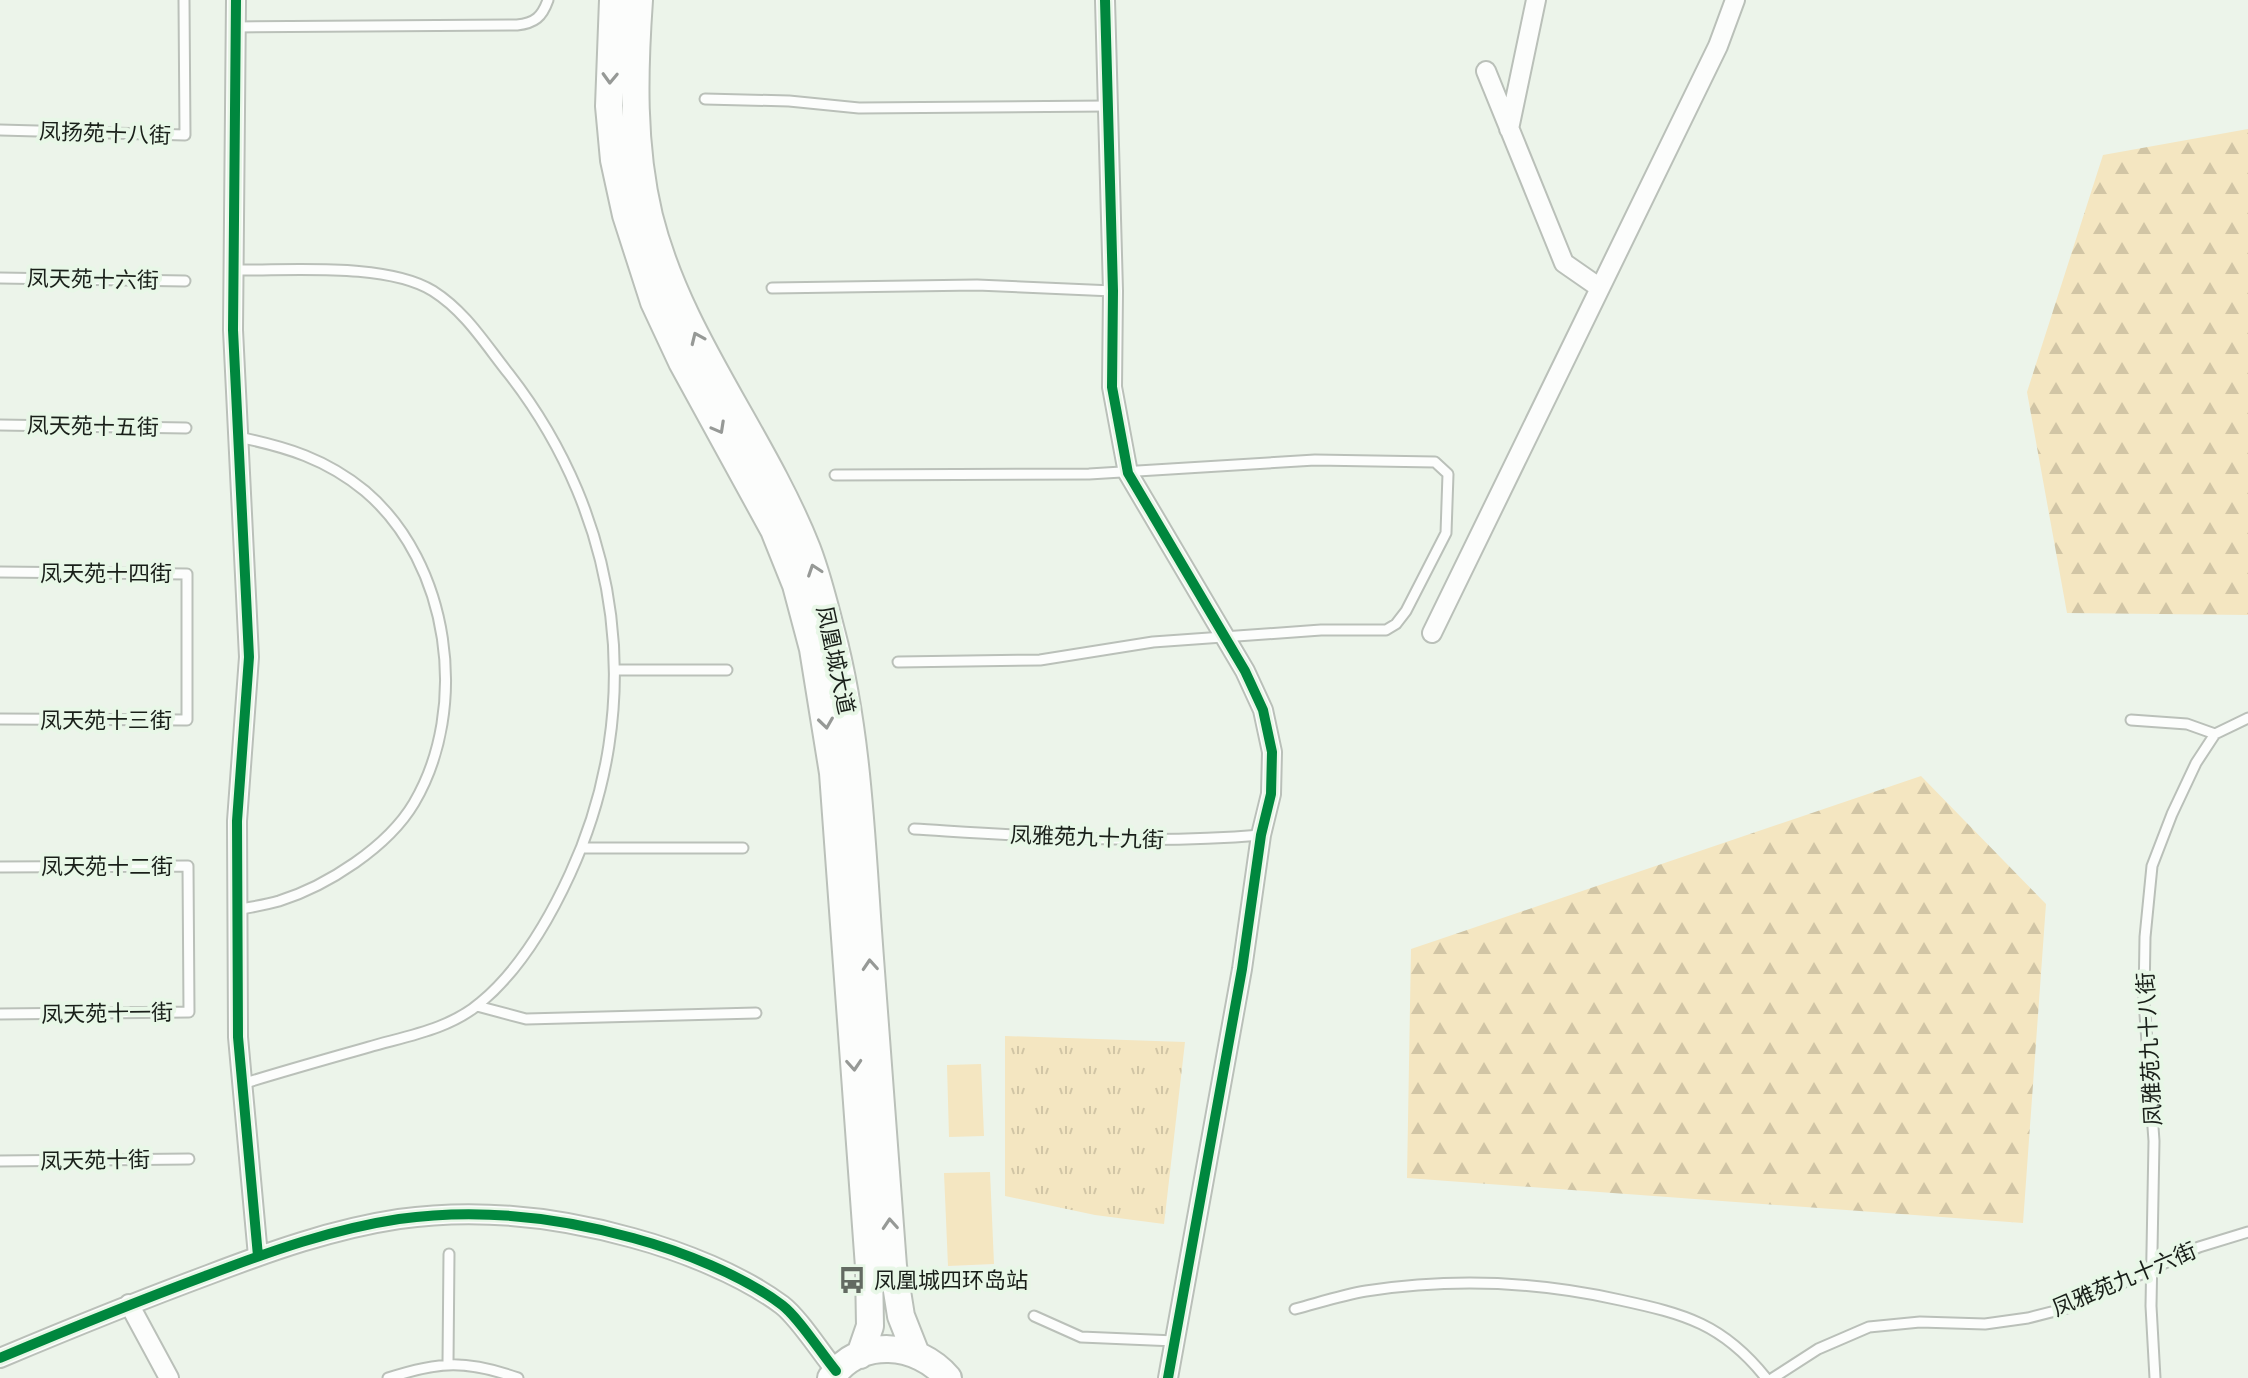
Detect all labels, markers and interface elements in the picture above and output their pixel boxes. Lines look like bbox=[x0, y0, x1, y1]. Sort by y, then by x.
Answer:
one-way arrow bbox=[601, 72, 618, 85]
street label: 凤扬苑十八街 bbox=[38, 114, 172, 152]
street label: 凤天苑十六街 bbox=[27, 261, 159, 297]
one-way arrow bbox=[691, 332, 707, 346]
street label: 凤天苑十五街 bbox=[27, 408, 159, 444]
one-way arrow bbox=[709, 419, 725, 434]
street label: 凤天苑十四街 bbox=[40, 556, 172, 590]
one-way arrow bbox=[807, 564, 823, 578]
street label: 凤凰城大道 bbox=[808, 603, 864, 717]
street label: 凤天苑十三街 bbox=[40, 703, 172, 737]
one-way arrow bbox=[817, 716, 834, 730]
street label: 凤雅苑九十九街 bbox=[1009, 817, 1165, 857]
street label: 凤天苑十二街 bbox=[41, 849, 173, 883]
one-way arrow bbox=[862, 958, 879, 971]
street label: 凤雅苑九十八街 bbox=[2128, 971, 2170, 1127]
street label: 凤天苑十一街 bbox=[41, 995, 173, 1031]
one-way arrow bbox=[845, 1059, 862, 1072]
street label: 凤天苑十街 bbox=[40, 1142, 150, 1178]
one-way arrow bbox=[882, 1217, 899, 1230]
street label: 凤雅苑九十六街 bbox=[2046, 1233, 2202, 1325]
place label: 凤凰城四环岛站 bbox=[874, 1263, 1028, 1297]
bus stop icon: 凤凰城四环岛站 bbox=[837, 1265, 867, 1295]

